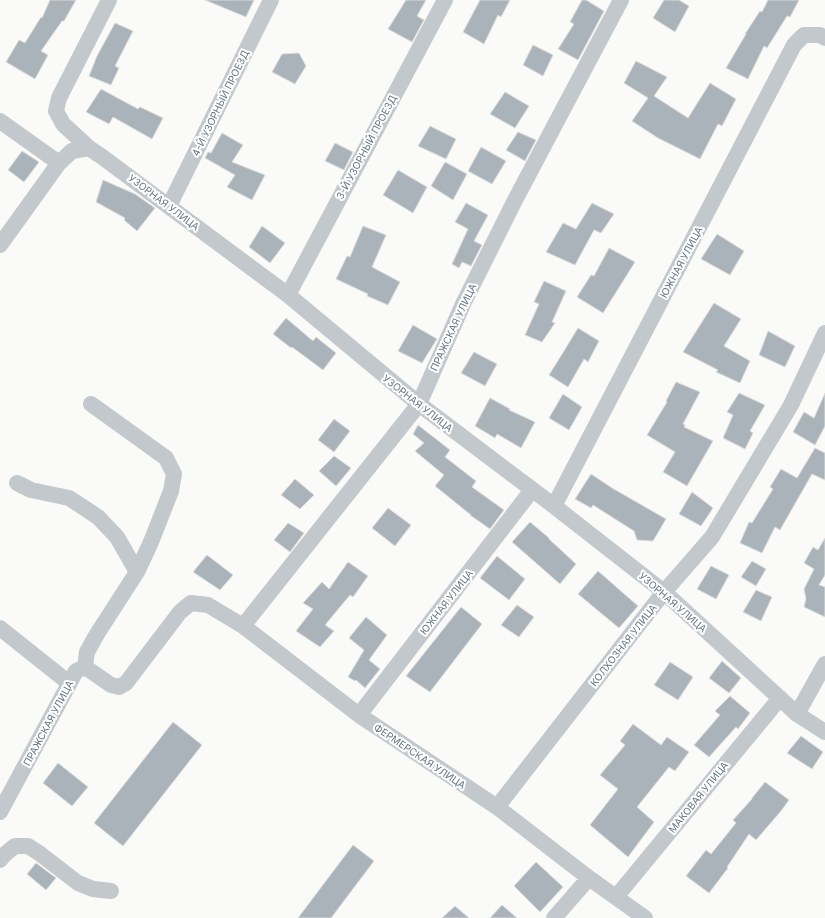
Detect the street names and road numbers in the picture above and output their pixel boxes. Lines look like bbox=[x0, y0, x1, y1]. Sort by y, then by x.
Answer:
street label: 4-Й УЗОРНЫЙ ПРОЕЗД bbox=[188, 48, 251, 158]
street label: 3-Й УЗОРНЫЙ ПРОЕЗД bbox=[333, 92, 399, 201]
street label: УЗОРНАЯ УЛИЦА bbox=[126, 171, 202, 233]
street label: ЮЖНАЯ УЛИЦА bbox=[657, 224, 705, 300]
street label: ПРАЖСКАЯ УЛИЦА bbox=[428, 281, 479, 373]
street label: УЗОРНАЯ УЛИЦА bbox=[381, 372, 455, 434]
street label: ЮЖНАЯ УЛИЦА bbox=[417, 567, 475, 637]
street label: УЗОРНАЯ УЛИЦА bbox=[637, 569, 709, 635]
street label: КОЛХОЗНАЯ УЛИЦА bbox=[587, 602, 659, 688]
street label: ПРАЖСКАЯ УЛИЦА bbox=[20, 678, 76, 768]
street label: ФЕРМЕРСКАЯ УЛИЦА bbox=[372, 721, 468, 791]
street label: МАКОВАЯ УЛИЦА bbox=[666, 759, 730, 835]

